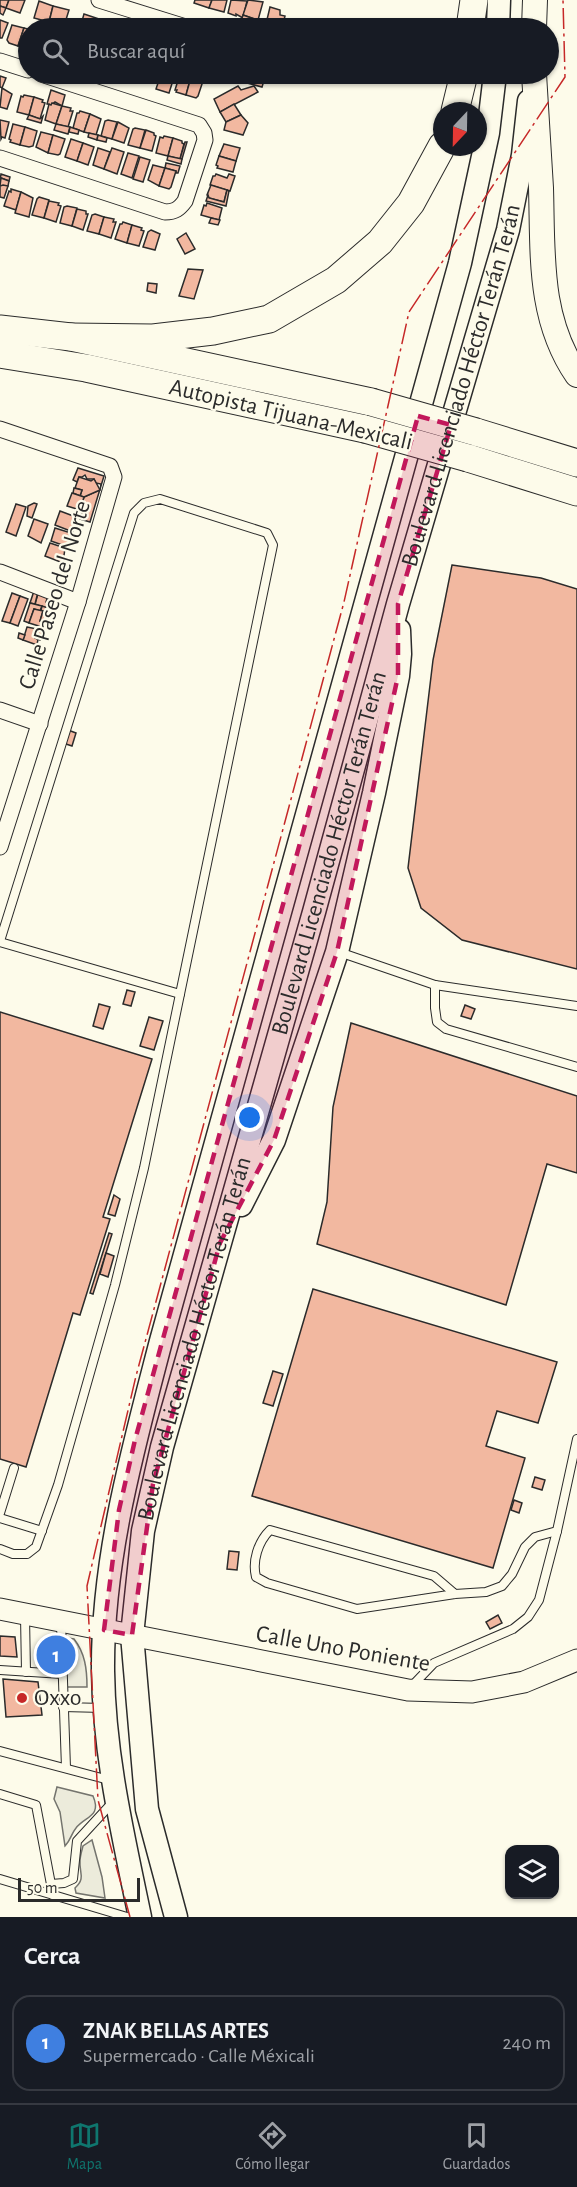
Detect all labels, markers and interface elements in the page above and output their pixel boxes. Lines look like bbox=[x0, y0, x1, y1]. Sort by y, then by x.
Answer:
search box bbox=[18, 18, 559, 84]
icon: search bbox=[39, 35, 72, 68]
text: Buscar aquí bbox=[87, 40, 185, 62]
north arrow bbox=[433, 102, 487, 156]
street label: Boulevard Licenciado Héctor Terán Terán bbox=[398, 202, 525, 570]
street label: Autopista Tijuana-Mexicali bbox=[167, 375, 415, 455]
street label: Calle Paseo del Norte bbox=[15, 498, 95, 692]
street label: Boulevard Licenciado Héctor Terán Terán bbox=[268, 669, 391, 1038]
your location bbox=[235, 1103, 264, 1132]
street label: Boulevard Licenciado Héctor Terán Terán bbox=[134, 1154, 256, 1523]
street label: Calle Uno Poniente bbox=[254, 1622, 432, 1676]
pin: 1 bbox=[36, 1632, 76, 1678]
place label: Oxxo bbox=[34, 1686, 82, 1710]
marker: Oxxo bbox=[15, 1691, 29, 1705]
map controls bbox=[505, 1845, 559, 1899]
button: layers bbox=[505, 1845, 559, 1899]
scale bar bbox=[18, 1875, 140, 1902]
text: 50 m bbox=[27, 1880, 58, 1896]
text: Cerca bbox=[24, 1943, 81, 1969]
text: ZNAK BELLAS ARTES bbox=[83, 2020, 269, 2042]
text: 1 bbox=[42, 2033, 49, 2053]
text: 240 m bbox=[502, 2033, 551, 2053]
text: Supermercado · Calle Méxicali bbox=[83, 2046, 315, 2066]
tab: Mapa bbox=[67, 2119, 102, 2174]
tab: Cómo llegar bbox=[235, 2119, 309, 2174]
tab: Guardados bbox=[443, 2119, 510, 2174]

